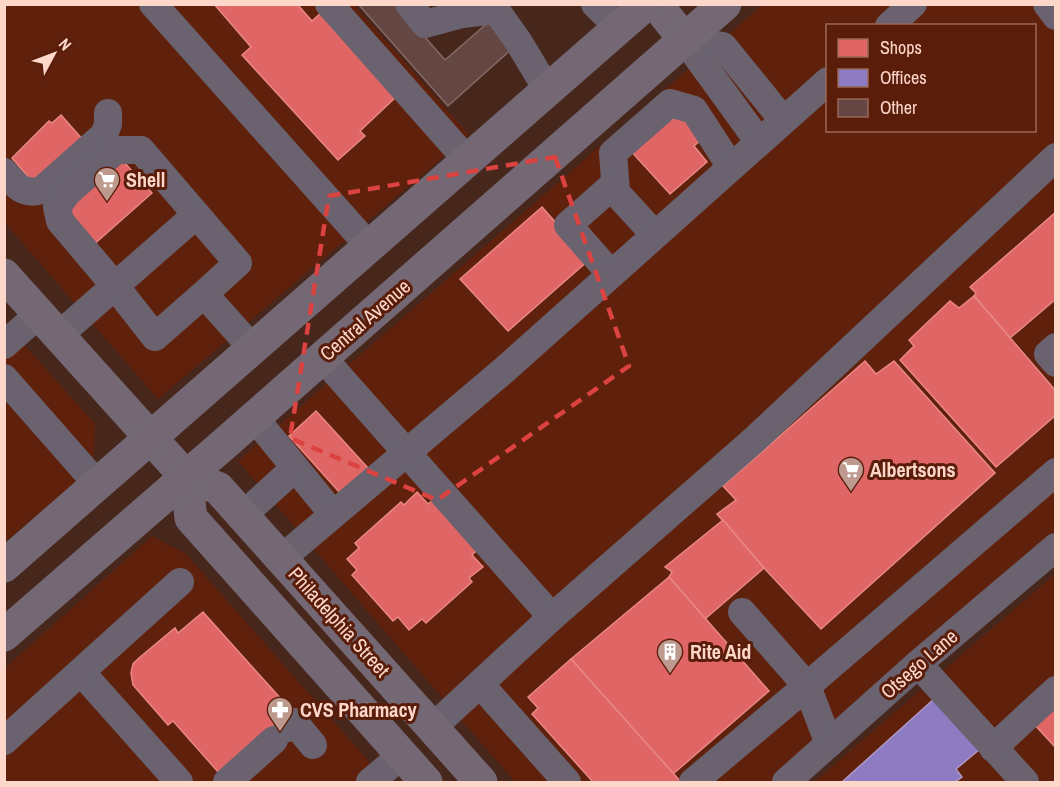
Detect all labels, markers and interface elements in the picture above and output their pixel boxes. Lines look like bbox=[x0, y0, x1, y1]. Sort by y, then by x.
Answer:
north arrow bbox=[24, 24, 84, 84]
legend bbox=[826, 24, 1036, 132]
text: N bbox=[54, 33, 77, 55]
text: Shops bbox=[880, 35, 922, 60]
text: Offices bbox=[880, 65, 927, 90]
text: Other bbox=[880, 95, 917, 120]
supermarket icon: Shell bbox=[92, 165, 122, 203]
place label: Shell bbox=[126, 166, 165, 193]
street label: Central Avenue bbox=[314, 273, 416, 367]
supermarket icon: Albertsons bbox=[836, 455, 866, 493]
place label: Albertsons bbox=[870, 456, 956, 483]
street label: Philadelphia Street bbox=[283, 561, 396, 683]
street label: Otsego Lane bbox=[874, 623, 963, 705]
building icon: Rite Aid bbox=[655, 637, 685, 675]
place label: Rite Aid bbox=[690, 638, 751, 665]
pharmacy icon: CVS Pharmacy bbox=[265, 695, 295, 733]
place label: CVS Pharmacy bbox=[300, 696, 418, 723]

